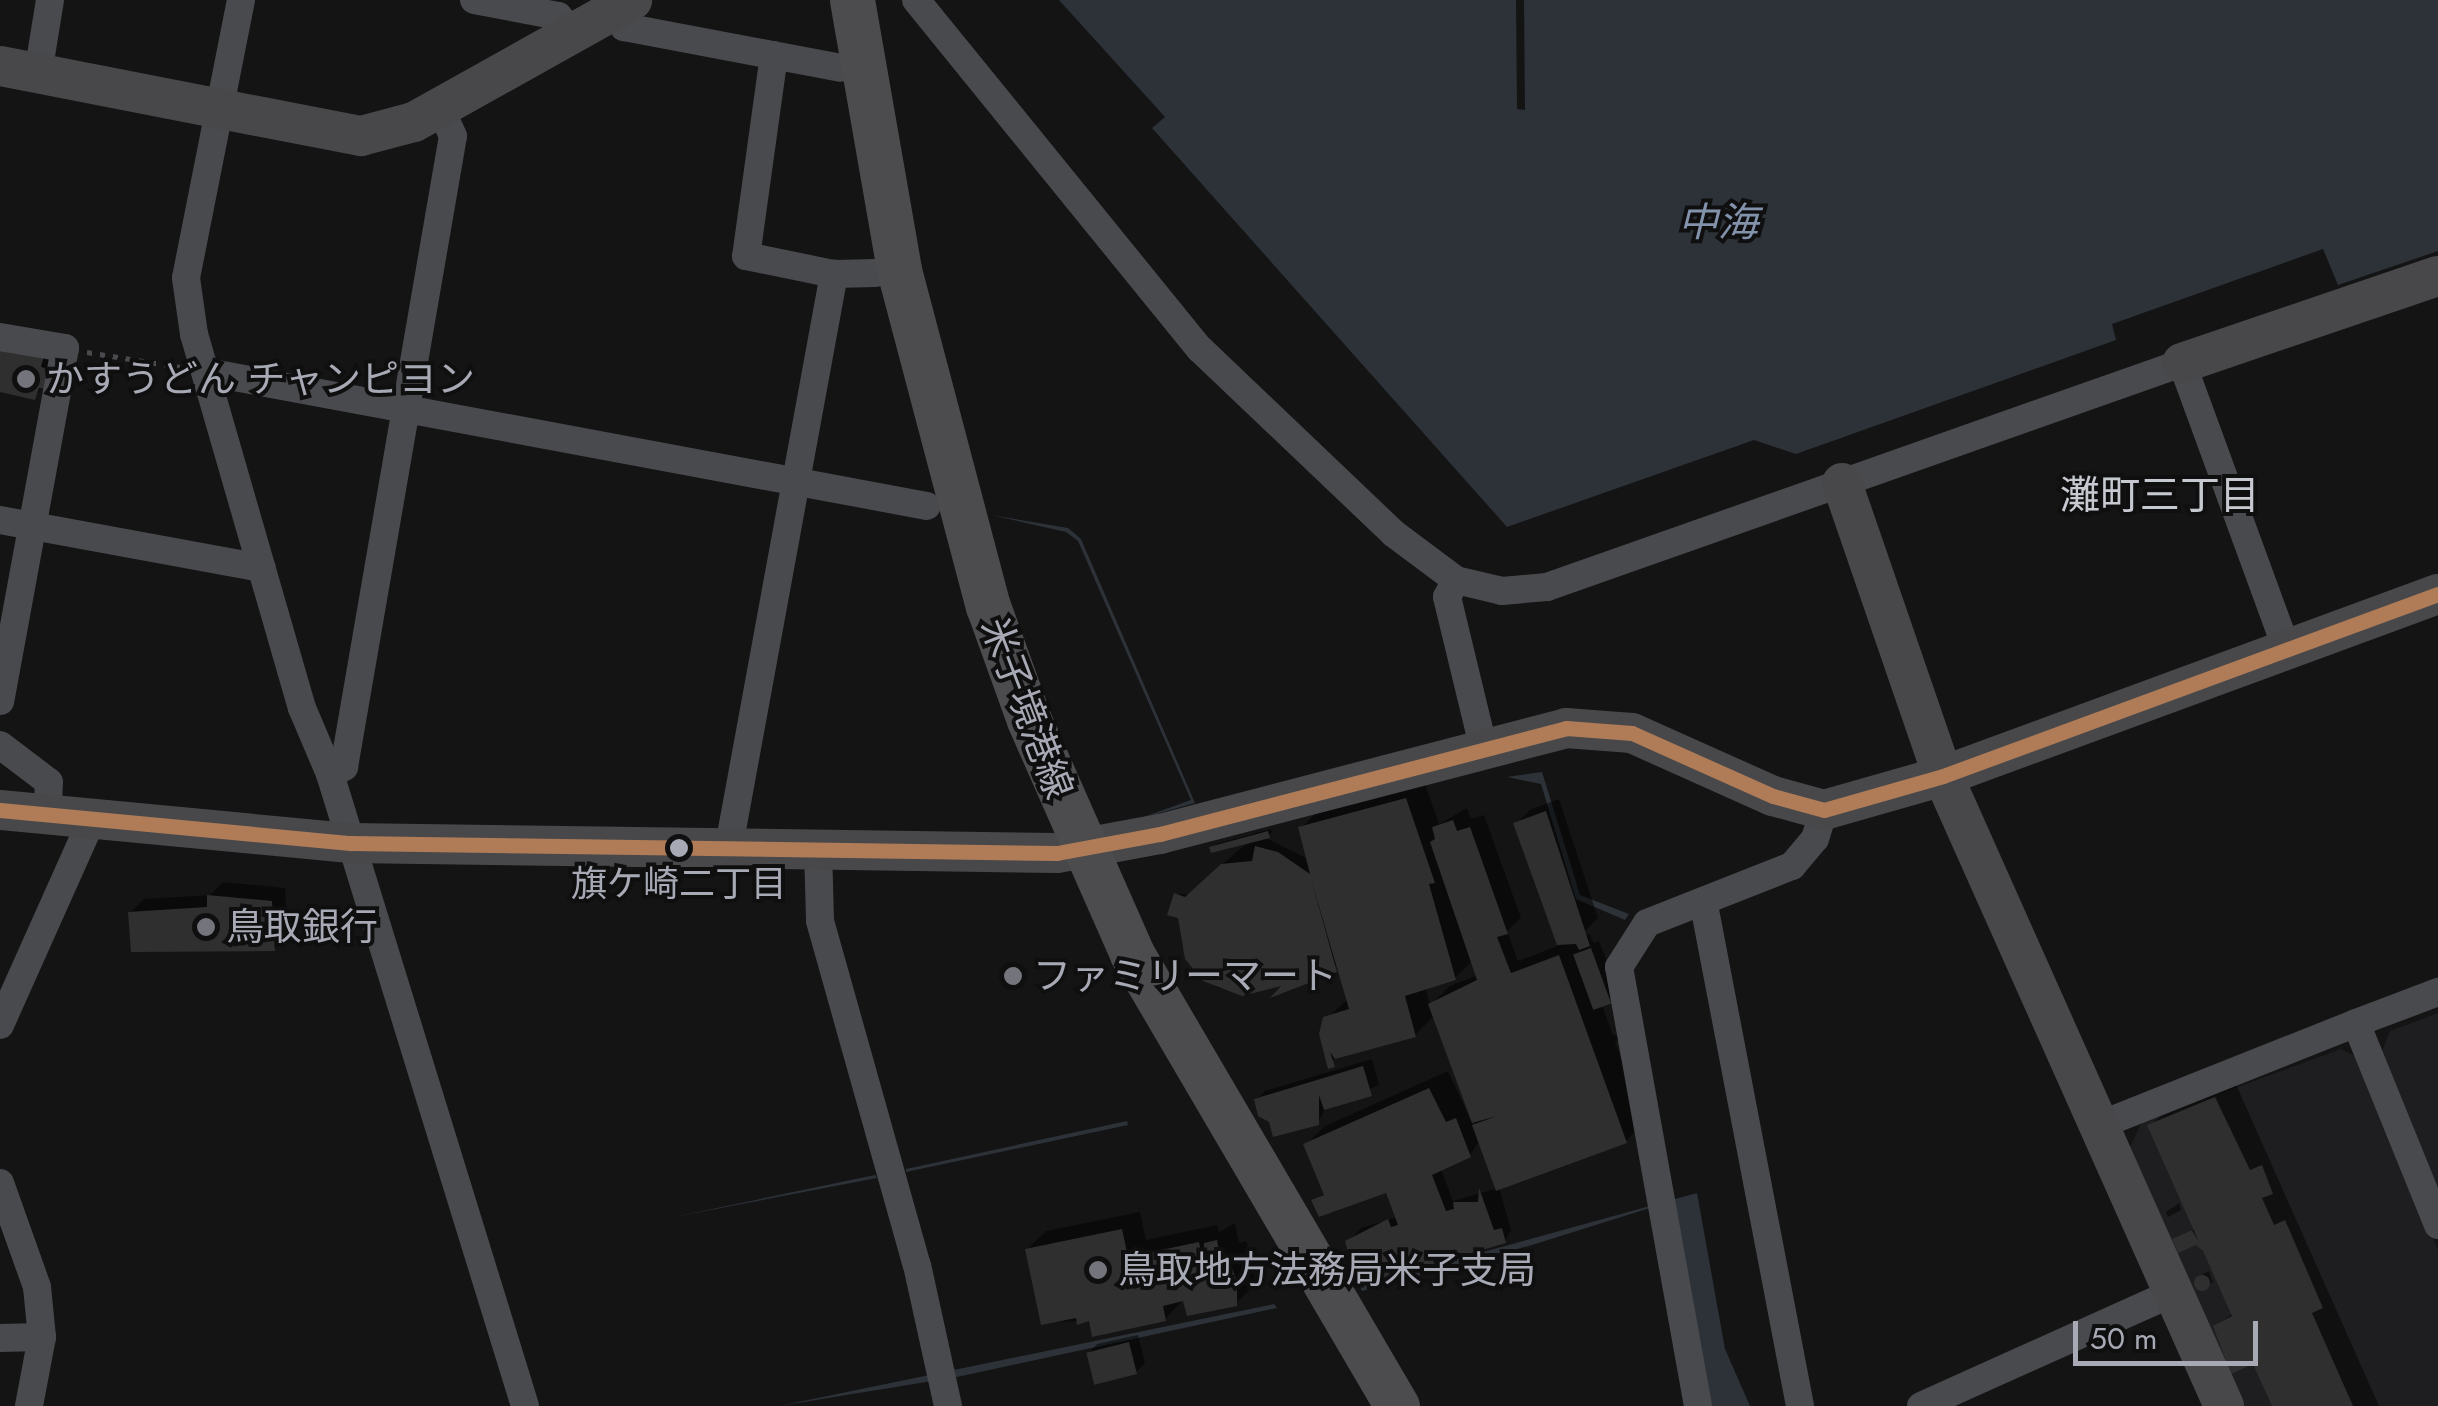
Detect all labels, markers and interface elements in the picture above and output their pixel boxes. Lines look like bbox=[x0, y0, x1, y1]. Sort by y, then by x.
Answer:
water label: 中海 bbox=[1678, 198, 1758, 246]
place label: かすうどん チャンピヨン bbox=[46, 356, 475, 402]
marker: かすうどん チャンピヨン bbox=[15, 368, 37, 390]
district label: 灘町三丁目 bbox=[2060, 471, 2260, 519]
street label: 米子境港線 bbox=[972, 611, 1082, 805]
marker: 旗ケ崎二丁目 bbox=[669, 838, 689, 858]
place label: 旗ケ崎二丁目 bbox=[571, 862, 787, 906]
place label: 鳥取銀行 bbox=[226, 904, 378, 950]
marker: 鳥取銀行 bbox=[195, 916, 217, 938]
place label: ファミリーマート bbox=[1033, 953, 1337, 999]
marker: ファミリーマート bbox=[1002, 965, 1024, 987]
place label: 鳥取地方法務局米子支局 bbox=[1118, 1247, 1536, 1293]
marker: 鳥取地方法務局米子支局 bbox=[1087, 1259, 1109, 1281]
scale bar bbox=[2078, 1301, 2263, 1363]
text: 50 m bbox=[2090, 1317, 2157, 1360]

